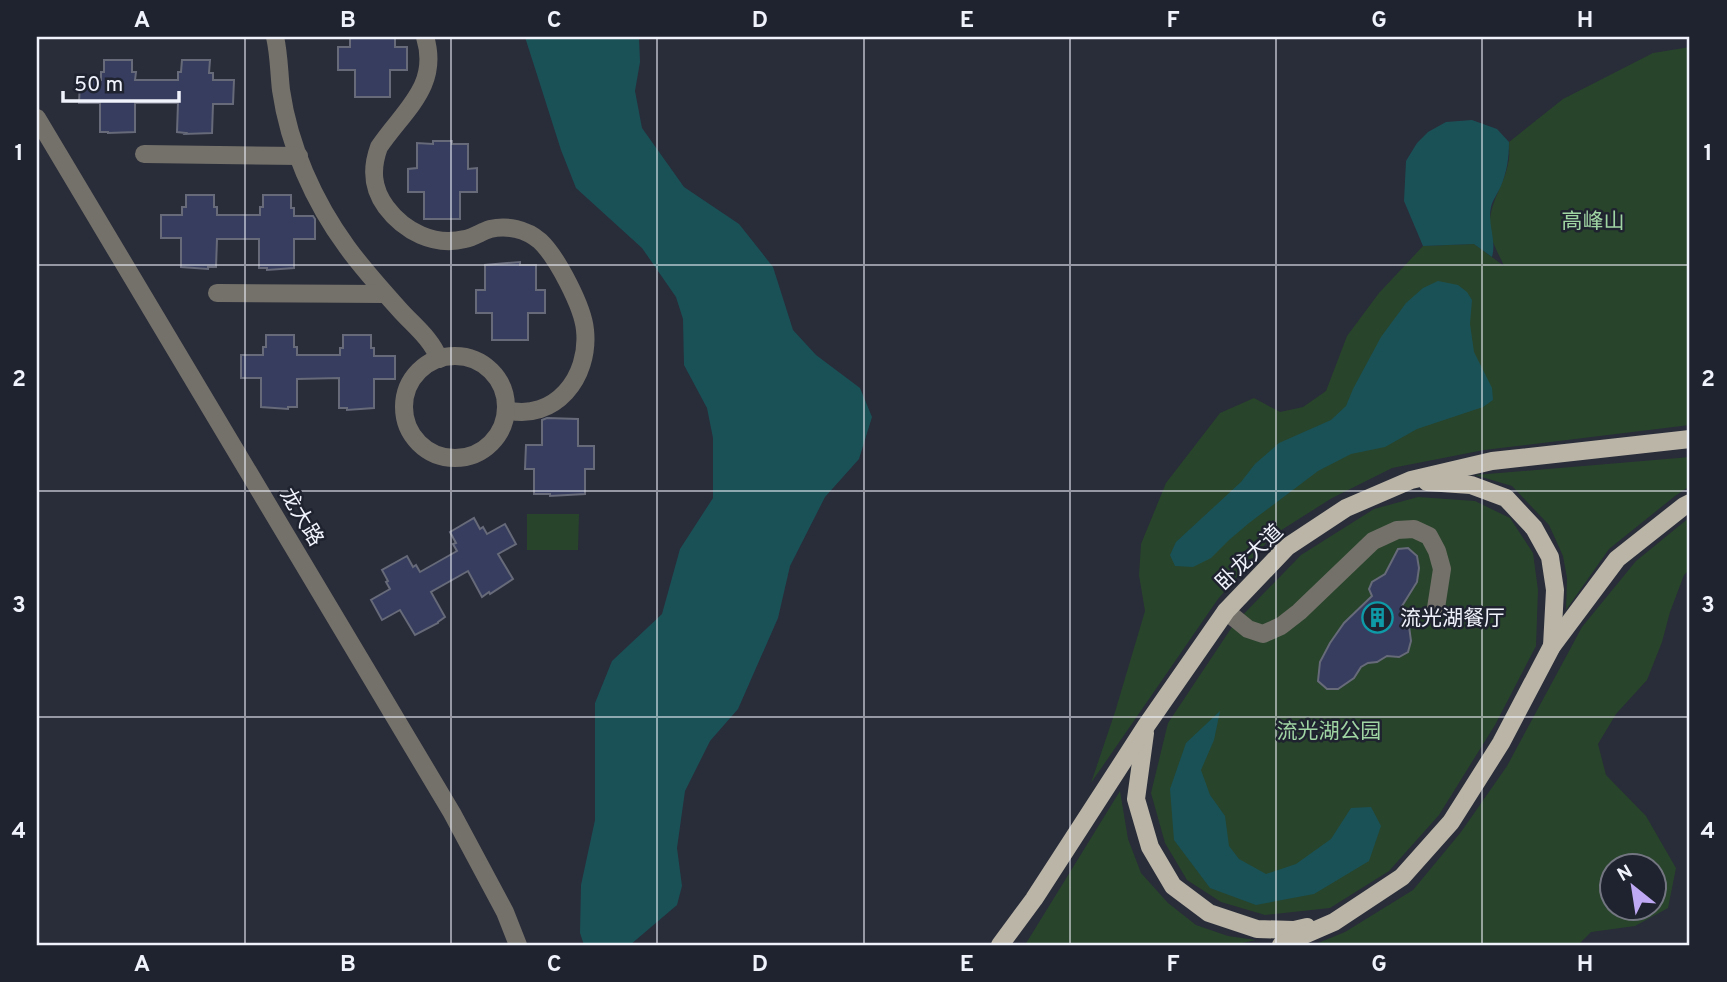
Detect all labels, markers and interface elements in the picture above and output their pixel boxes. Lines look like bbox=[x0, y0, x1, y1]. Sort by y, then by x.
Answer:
text: A bbox=[134, 7, 150, 36]
text: B bbox=[340, 7, 356, 36]
text: C bbox=[547, 7, 561, 36]
text: D bbox=[752, 7, 768, 36]
text: E bbox=[960, 7, 974, 36]
text: F bbox=[1166, 7, 1180, 36]
text: G bbox=[1371, 7, 1387, 36]
text: H bbox=[1577, 7, 1593, 36]
scale bar bbox=[63, 60, 178, 104]
text: 50 m bbox=[74, 72, 123, 99]
text: 1 bbox=[14, 140, 24, 169]
text: 1 bbox=[1703, 140, 1713, 169]
park label: 高峰山 bbox=[1562, 209, 1625, 236]
text: 2 bbox=[12, 366, 26, 395]
text: 2 bbox=[1701, 366, 1715, 395]
street label: 龙大路 bbox=[273, 484, 329, 552]
street label: 卧龙大道 bbox=[1210, 519, 1290, 597]
text: 3 bbox=[12, 592, 26, 621]
text: 3 bbox=[1701, 592, 1715, 621]
building icon: 流光湖餐厅 bbox=[1360, 601, 1394, 635]
place label: 流光湖餐厅 bbox=[1400, 606, 1505, 633]
park label: 流光湖公园 bbox=[1277, 719, 1382, 746]
text: 4 bbox=[12, 818, 26, 847]
text: 4 bbox=[1701, 818, 1715, 847]
north arrow bbox=[1598, 852, 1668, 922]
text: N bbox=[1614, 860, 1637, 888]
text: A bbox=[134, 951, 150, 980]
text: B bbox=[340, 951, 356, 980]
text: C bbox=[547, 951, 561, 980]
text: D bbox=[752, 951, 768, 980]
text: E bbox=[960, 951, 974, 980]
text: F bbox=[1166, 951, 1180, 980]
text: G bbox=[1371, 951, 1387, 980]
text: H bbox=[1577, 951, 1593, 980]

